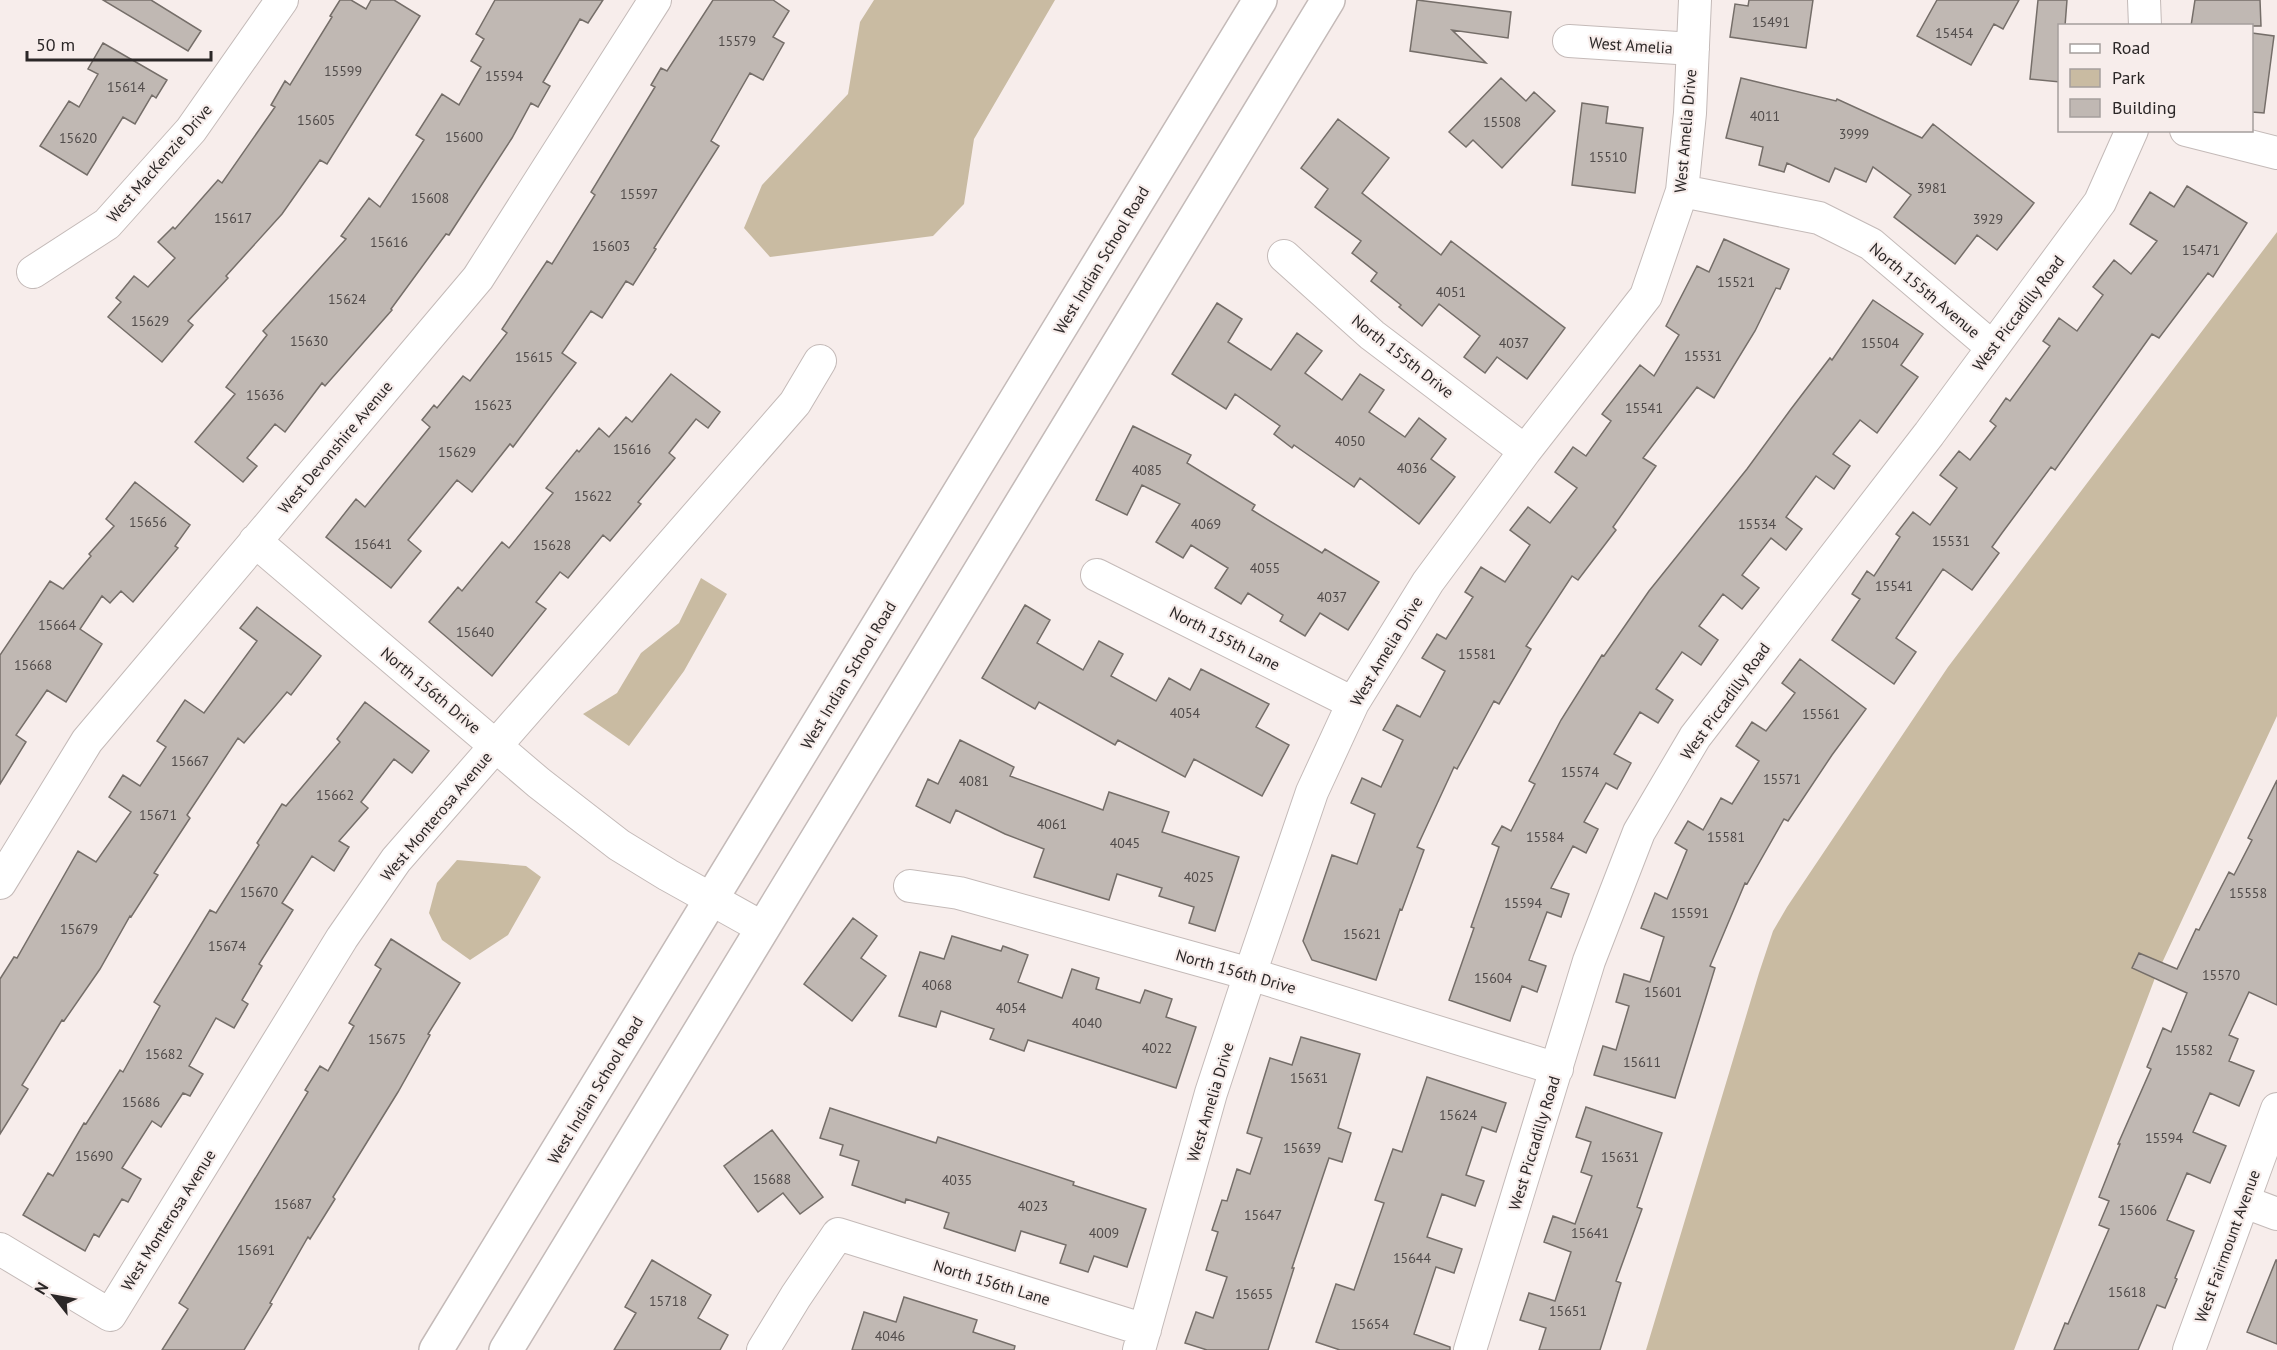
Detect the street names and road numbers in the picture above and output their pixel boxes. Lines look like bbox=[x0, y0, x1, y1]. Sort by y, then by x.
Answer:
street label: West Amelia bbox=[1588, 32, 1674, 58]
street label: West Amelia Drive bbox=[1670, 68, 1700, 194]
street label: West MacKenzie Drive bbox=[102, 100, 216, 226]
street label: West Indian School Road bbox=[1049, 182, 1153, 338]
street label: North 155th Avenue bbox=[1866, 238, 1984, 342]
street label: West Piccadilly Road bbox=[1968, 251, 2068, 375]
street label: North 155th Drive bbox=[1348, 310, 1458, 402]
street label: West Devonshire Avenue bbox=[274, 376, 396, 518]
street label: West Amelia Drive bbox=[1345, 593, 1427, 709]
street label: West Indian School Road bbox=[796, 597, 900, 753]
street label: North 155th Lane bbox=[1167, 602, 1283, 674]
street label: West Piccadilly Road bbox=[1676, 639, 1774, 763]
street label: North 156th Drive bbox=[377, 642, 485, 738]
street label: West Monterosa Avenue bbox=[376, 747, 496, 885]
street label: North 156th Drive bbox=[1174, 944, 1298, 998]
street label: West Indian School Road bbox=[543, 1012, 647, 1168]
street label: West Amelia Drive bbox=[1182, 1040, 1238, 1164]
street label: West Piccadilly Road bbox=[1504, 1073, 1564, 1213]
street label: West Monterosa Avenue bbox=[116, 1146, 220, 1294]
street label: West Fairmount Avenue bbox=[2190, 1167, 2264, 1325]
street label: North 156th Lane bbox=[931, 1255, 1053, 1309]

